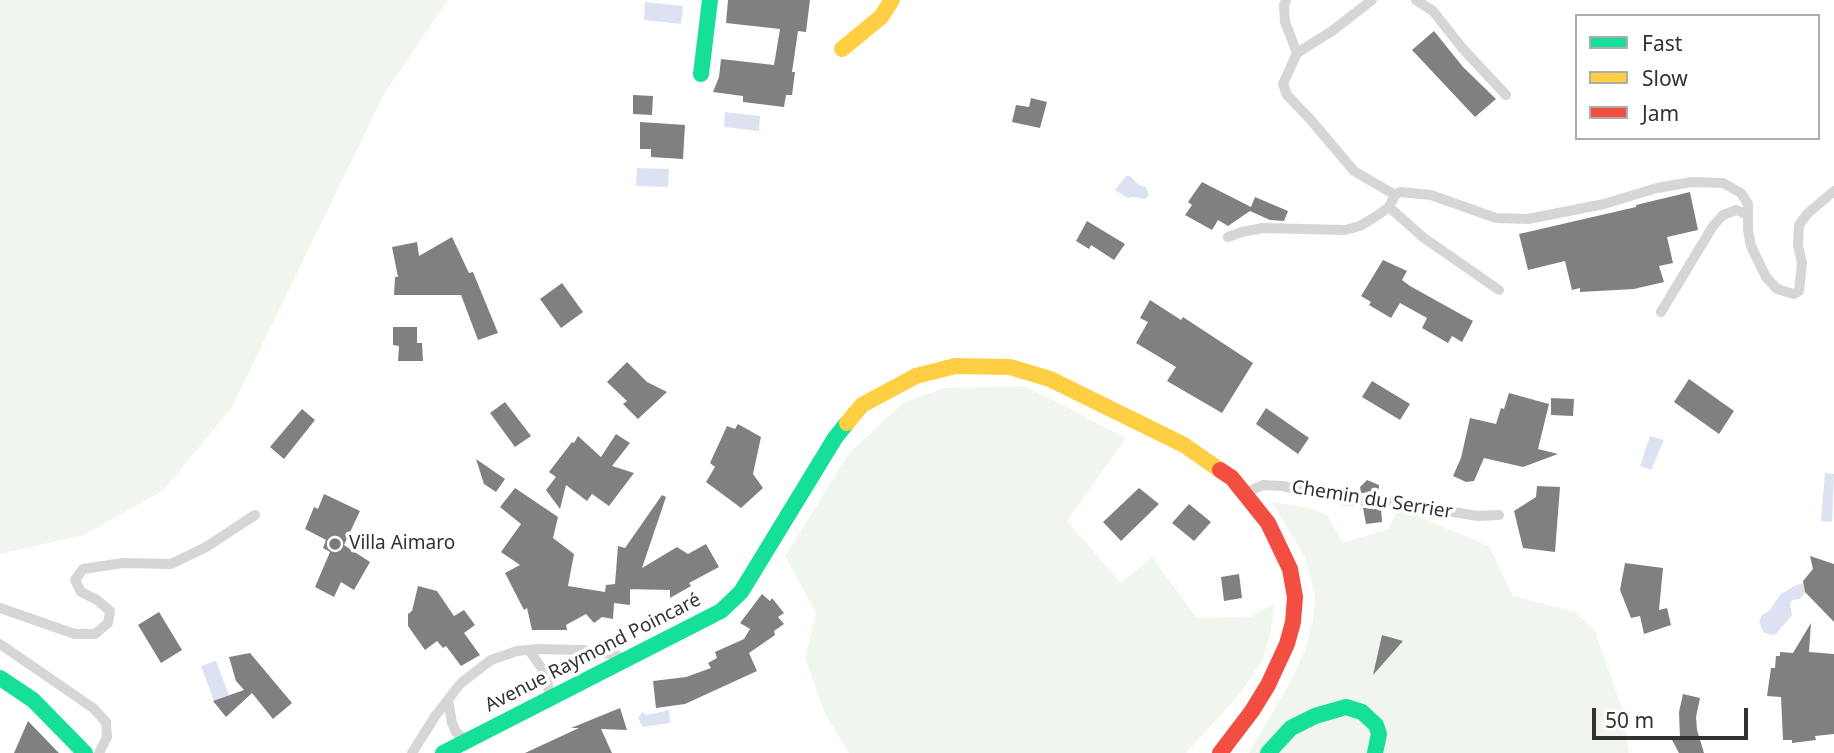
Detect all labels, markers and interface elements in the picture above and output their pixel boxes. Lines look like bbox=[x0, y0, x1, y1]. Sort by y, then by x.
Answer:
legend bbox=[1575, 14, 1820, 140]
text: Fast bbox=[1642, 29, 1682, 57]
text: Slow bbox=[1642, 64, 1688, 92]
text: Jam bbox=[1642, 99, 1679, 127]
street label: Chemin du Serrier bbox=[1290, 476, 1454, 524]
place label: Villa Aimaro bbox=[349, 533, 455, 555]
marker: Villa Aimaro bbox=[327, 536, 343, 552]
street label: Avenue Raymond Poincaré bbox=[481, 589, 705, 717]
scale bar bbox=[1596, 694, 1752, 738]
text: 50 m bbox=[1605, 706, 1654, 734]

